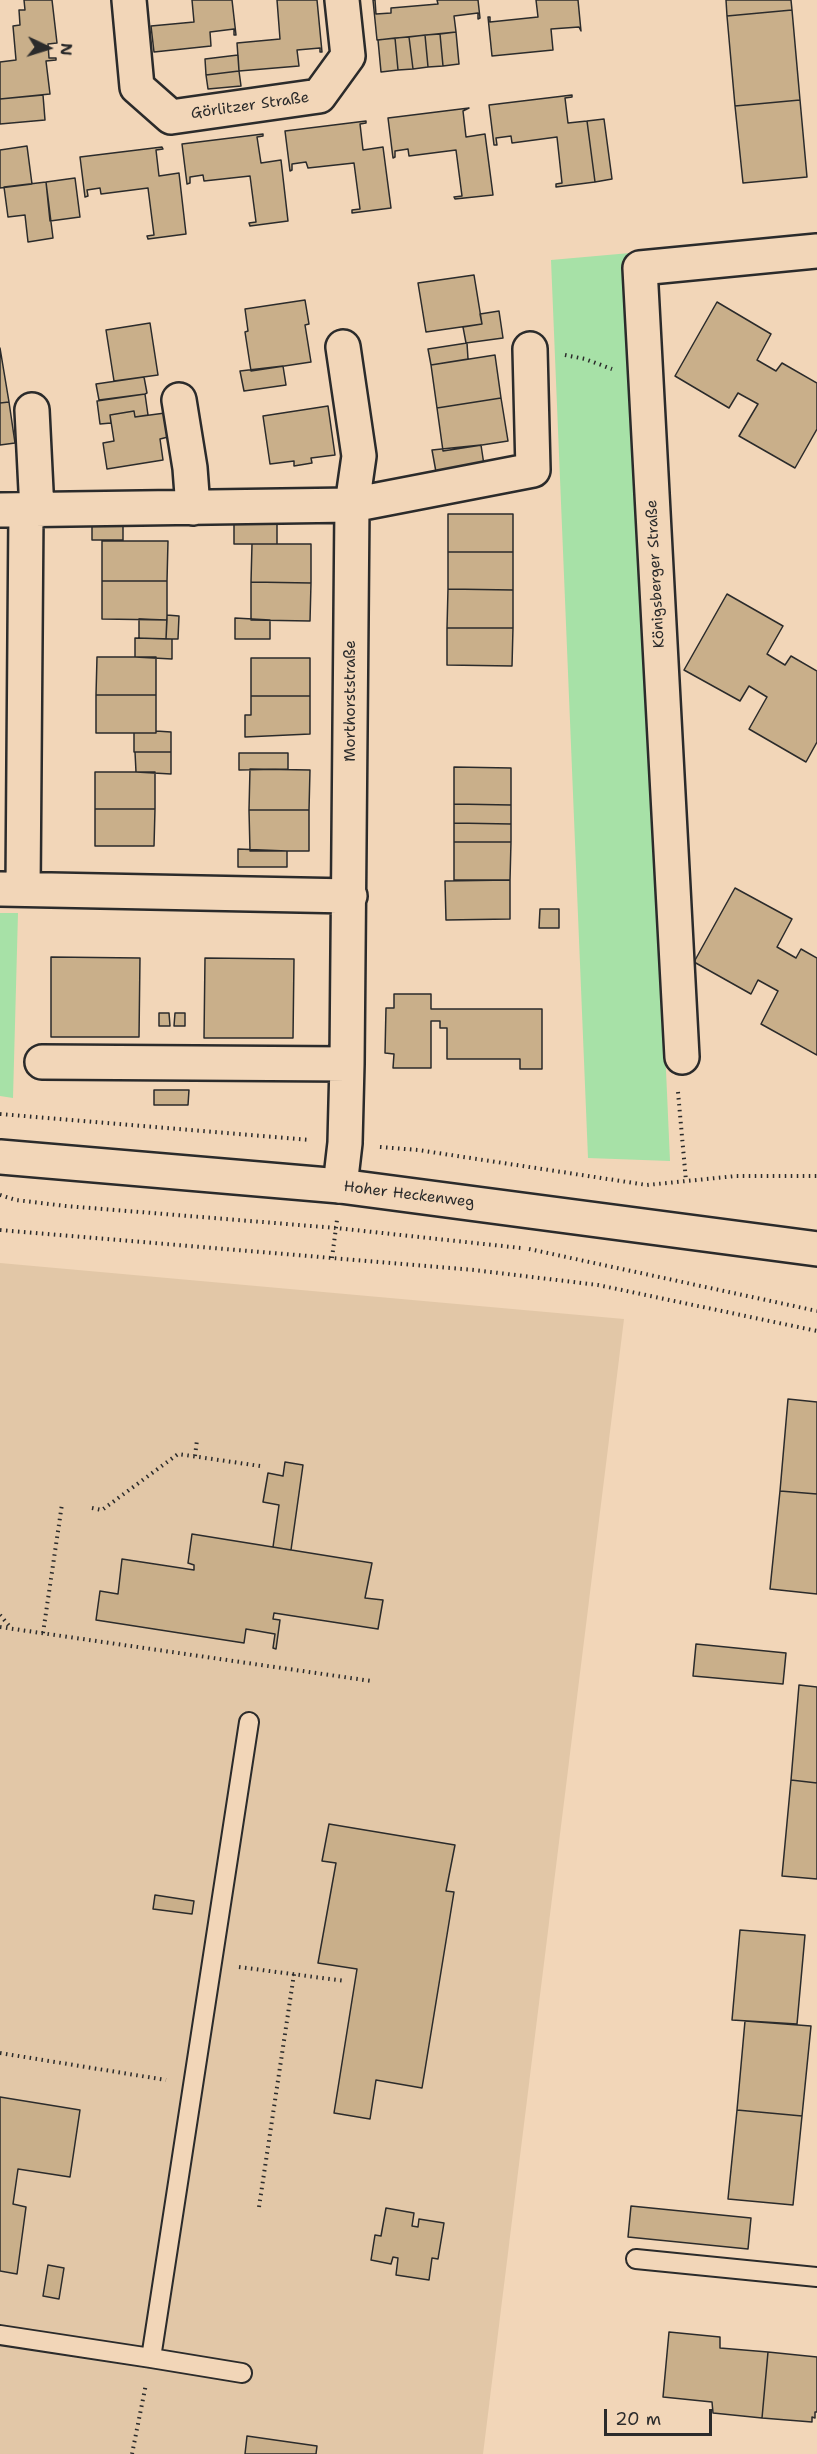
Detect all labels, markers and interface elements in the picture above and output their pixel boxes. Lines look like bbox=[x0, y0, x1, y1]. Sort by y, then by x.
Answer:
north arrow bbox=[18, 18, 78, 78]
text: N bbox=[56, 42, 77, 56]
street label: Görlitzer Straße bbox=[190, 89, 310, 123]
street label: Königsberger Straße bbox=[643, 499, 669, 649]
street label: Morthorststraße bbox=[342, 640, 360, 762]
street label: Hoher Heckenweg bbox=[343, 1178, 475, 1212]
scale bar bbox=[607, 2397, 715, 2435]
text: 20 m bbox=[615, 2407, 661, 2431]

